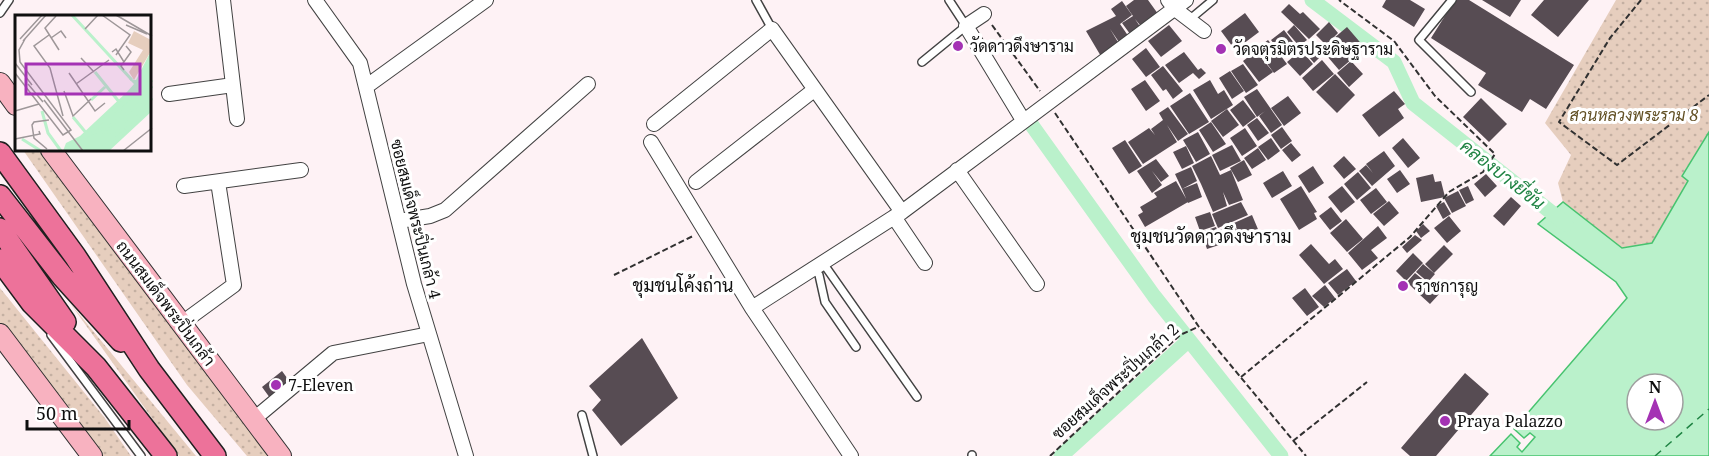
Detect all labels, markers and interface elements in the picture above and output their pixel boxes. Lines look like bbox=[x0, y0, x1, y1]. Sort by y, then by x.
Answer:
inset map bbox=[15, 15, 152, 152]
place label: วัดดาวดึงษาราม bbox=[970, 35, 1074, 57]
place label: วัดจตุรมิตรประดิษฐาราม bbox=[1233, 38, 1393, 61]
marker: วัดดาวดึงษาราม bbox=[951, 39, 965, 53]
marker: วัดจตุรมิตรประดิษฐาราม bbox=[1214, 42, 1228, 56]
park label: สวนหลวงพระราม 8 bbox=[1570, 104, 1698, 126]
water label: คลองบางยี่ขัน bbox=[1456, 131, 1552, 215]
street label: ซอยสมเด็จพระปิ่นเกล้า 4 bbox=[386, 136, 449, 301]
district label: ชุมชนวัดดาวดึงษาราม bbox=[1130, 224, 1292, 249]
street label: ถนนสมเด็จพระปิ่นเกล้า bbox=[112, 234, 222, 370]
district label: ชุมชนโค้งถ่าน bbox=[633, 273, 733, 298]
place label: ราชการุญ bbox=[1415, 275, 1478, 298]
marker: ราชการุญ bbox=[1396, 279, 1410, 293]
street label: ซอยสมเด็จพระปิ่นเกล้า 2 bbox=[1045, 316, 1183, 444]
north arrow bbox=[1625, 372, 1685, 432]
place label: 7-Eleven bbox=[288, 374, 354, 396]
text: N bbox=[1649, 376, 1662, 398]
marker: 7-Eleven bbox=[269, 378, 283, 392]
scale bar bbox=[27, 393, 129, 431]
text: 50 m bbox=[36, 401, 78, 425]
place label: Praya Palazzo bbox=[1457, 410, 1563, 432]
marker: Praya Palazzo bbox=[1438, 414, 1452, 428]

